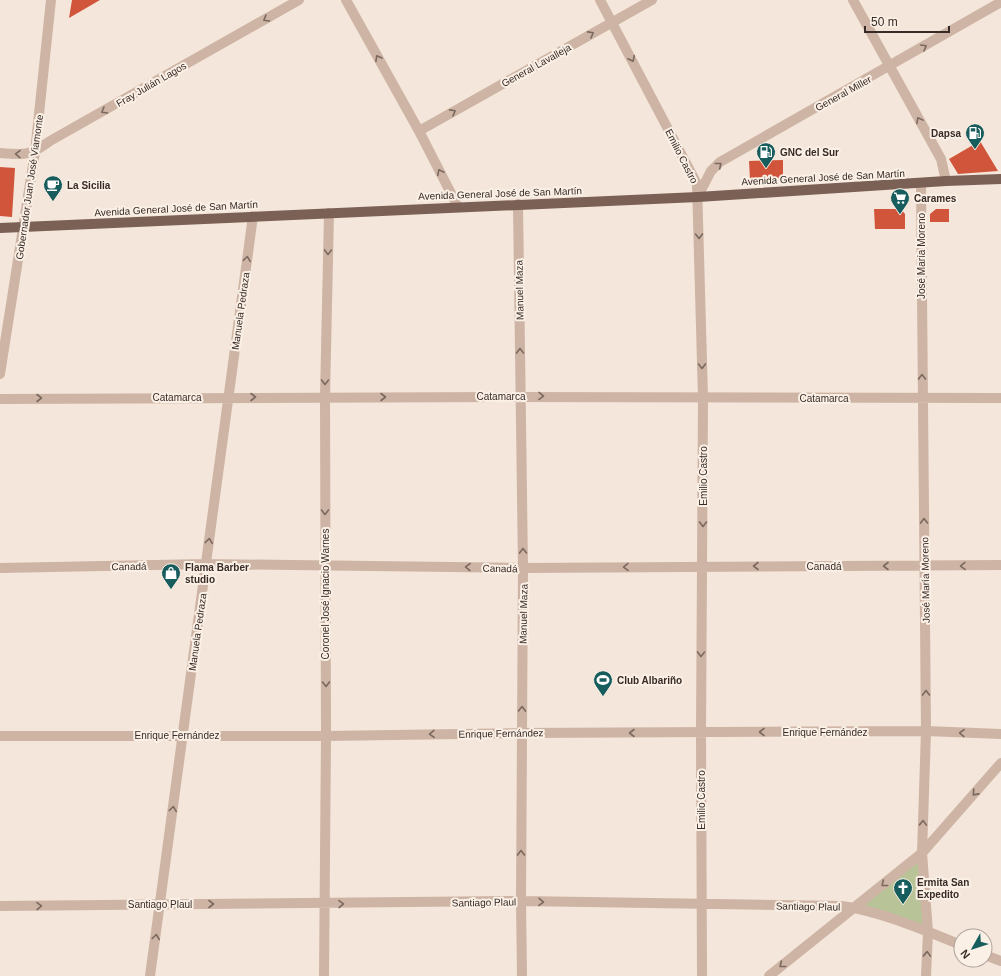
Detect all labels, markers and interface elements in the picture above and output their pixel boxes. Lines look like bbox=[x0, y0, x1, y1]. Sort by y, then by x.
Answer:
scale bar bbox=[865, 8, 949, 34]
one-way arrow bbox=[262, 15, 270, 22]
text: 50 m bbox=[871, 15, 898, 29]
one-way arrow bbox=[587, 32, 594, 39]
street label: General Lavalleja bbox=[500, 42, 573, 89]
one-way arrow bbox=[920, 44, 927, 51]
one-way arrow bbox=[376, 55, 383, 62]
one-way arrow bbox=[627, 55, 635, 62]
street label: Fray Julián Lagos bbox=[114, 60, 188, 109]
street label: General Miller bbox=[813, 73, 874, 113]
one-way arrow bbox=[101, 107, 108, 114]
one-way arrow bbox=[449, 109, 456, 116]
street label: Gobernador Juan José Viamonte bbox=[14, 113, 45, 260]
one-way arrow bbox=[917, 117, 924, 124]
fuel station icon: Dapsa bbox=[964, 122, 986, 150]
street label: Emilio Castro bbox=[663, 127, 700, 186]
place label: Dapsa bbox=[931, 128, 961, 139]
fuel station icon: GNC del Sur bbox=[755, 141, 777, 169]
place label: GNC del Sur bbox=[780, 147, 839, 158]
one-way arrow bbox=[15, 150, 21, 158]
one-way arrow bbox=[714, 162, 721, 169]
street label: Avenida General José de San Martín bbox=[741, 168, 905, 187]
one-way arrow bbox=[437, 169, 445, 176]
cafe icon: La Sicilia bbox=[42, 174, 64, 202]
place label: La Sicilia bbox=[67, 180, 111, 191]
street label: Avenida General José de San Martín bbox=[418, 185, 582, 202]
supermarket icon: Carames bbox=[889, 187, 911, 215]
place label: Carames bbox=[914, 193, 957, 204]
street label: Avenida General José de San Martín bbox=[94, 199, 258, 218]
street label: José María Moreno bbox=[916, 212, 927, 299]
one-way arrow bbox=[695, 233, 703, 239]
one-way arrow bbox=[324, 249, 332, 255]
one-way arrow bbox=[242, 256, 251, 263]
street label: Manuel Maza bbox=[513, 259, 526, 320]
street label: Manuela Pedraza bbox=[230, 271, 251, 351]
one-way arrow bbox=[516, 348, 524, 354]
one-way arrow bbox=[698, 363, 706, 369]
one-way arrow bbox=[918, 374, 926, 380]
one-way arrow bbox=[321, 379, 330, 385]
street label: Catamarca bbox=[477, 391, 526, 402]
street label: Catamarca bbox=[153, 392, 202, 403]
one-way arrow bbox=[538, 392, 544, 400]
one-way arrow bbox=[250, 393, 256, 401]
one-way arrow bbox=[380, 393, 386, 401]
street label: Catamarca bbox=[800, 393, 849, 404]
one-way arrow bbox=[36, 394, 42, 402]
street label: Emilio Castro bbox=[698, 446, 709, 506]
one-way arrow bbox=[321, 509, 329, 515]
one-way arrow bbox=[920, 518, 928, 524]
one-way arrow bbox=[699, 521, 707, 527]
street label: Coronel José Ignacio Warnes bbox=[320, 529, 331, 659]
street label: José María Moreno bbox=[919, 536, 932, 623]
one-way arrow bbox=[204, 538, 213, 544]
one-way arrow bbox=[519, 548, 527, 554]
street label: Canadá bbox=[111, 561, 147, 572]
street label: Canadá bbox=[806, 561, 842, 572]
shop icon: Flama Barber studio bbox=[160, 562, 182, 590]
place label: Flama Barber studio bbox=[185, 562, 249, 585]
one-way arrow bbox=[753, 562, 759, 570]
one-way arrow bbox=[883, 562, 889, 570]
one-way arrow bbox=[960, 562, 966, 570]
one-way arrow bbox=[465, 563, 471, 571]
street label: Canadá bbox=[482, 563, 518, 574]
one-way arrow bbox=[623, 563, 629, 571]
street label: Manuel Maza bbox=[517, 583, 530, 644]
street label: Manuela Pedraza bbox=[187, 592, 208, 672]
one-way arrow bbox=[697, 651, 706, 657]
sports icon: Club Albariño bbox=[592, 669, 614, 697]
place label: Club Albariño bbox=[617, 675, 682, 686]
one-way arrow bbox=[322, 681, 330, 687]
one-way arrow bbox=[922, 690, 930, 696]
one-way arrow bbox=[518, 706, 526, 712]
street label: Enrique Fernández bbox=[458, 727, 544, 740]
street label: Enrique Fernández bbox=[782, 727, 868, 738]
one-way arrow bbox=[759, 728, 765, 736]
one-way arrow bbox=[629, 729, 635, 737]
one-way arrow bbox=[959, 729, 965, 737]
street label: Enrique Fernández bbox=[134, 730, 220, 741]
one-way arrow bbox=[429, 730, 435, 738]
street label: Emilio Castro bbox=[696, 770, 707, 830]
one-way arrow bbox=[973, 788, 980, 795]
one-way arrow bbox=[168, 805, 177, 812]
one-way arrow bbox=[919, 820, 927, 826]
one-way arrow bbox=[517, 850, 525, 856]
church icon: Ermita San Expedito bbox=[892, 877, 914, 905]
place label: Ermita San Expedito bbox=[917, 877, 969, 900]
one-way arrow bbox=[881, 880, 888, 887]
street label: Santiago Plaul bbox=[452, 896, 516, 909]
one-way arrow bbox=[538, 898, 544, 906]
street label: Santiago Plaul bbox=[128, 899, 192, 910]
one-way arrow bbox=[208, 900, 214, 908]
one-way arrow bbox=[338, 900, 344, 908]
street label: Santiago Plaul bbox=[776, 900, 840, 913]
one-way arrow bbox=[36, 902, 42, 910]
north arrow bbox=[953, 928, 993, 968]
one-way arrow bbox=[151, 934, 160, 940]
text: N bbox=[958, 947, 972, 961]
one-way arrow bbox=[922, 951, 931, 957]
one-way arrow bbox=[780, 961, 787, 968]

